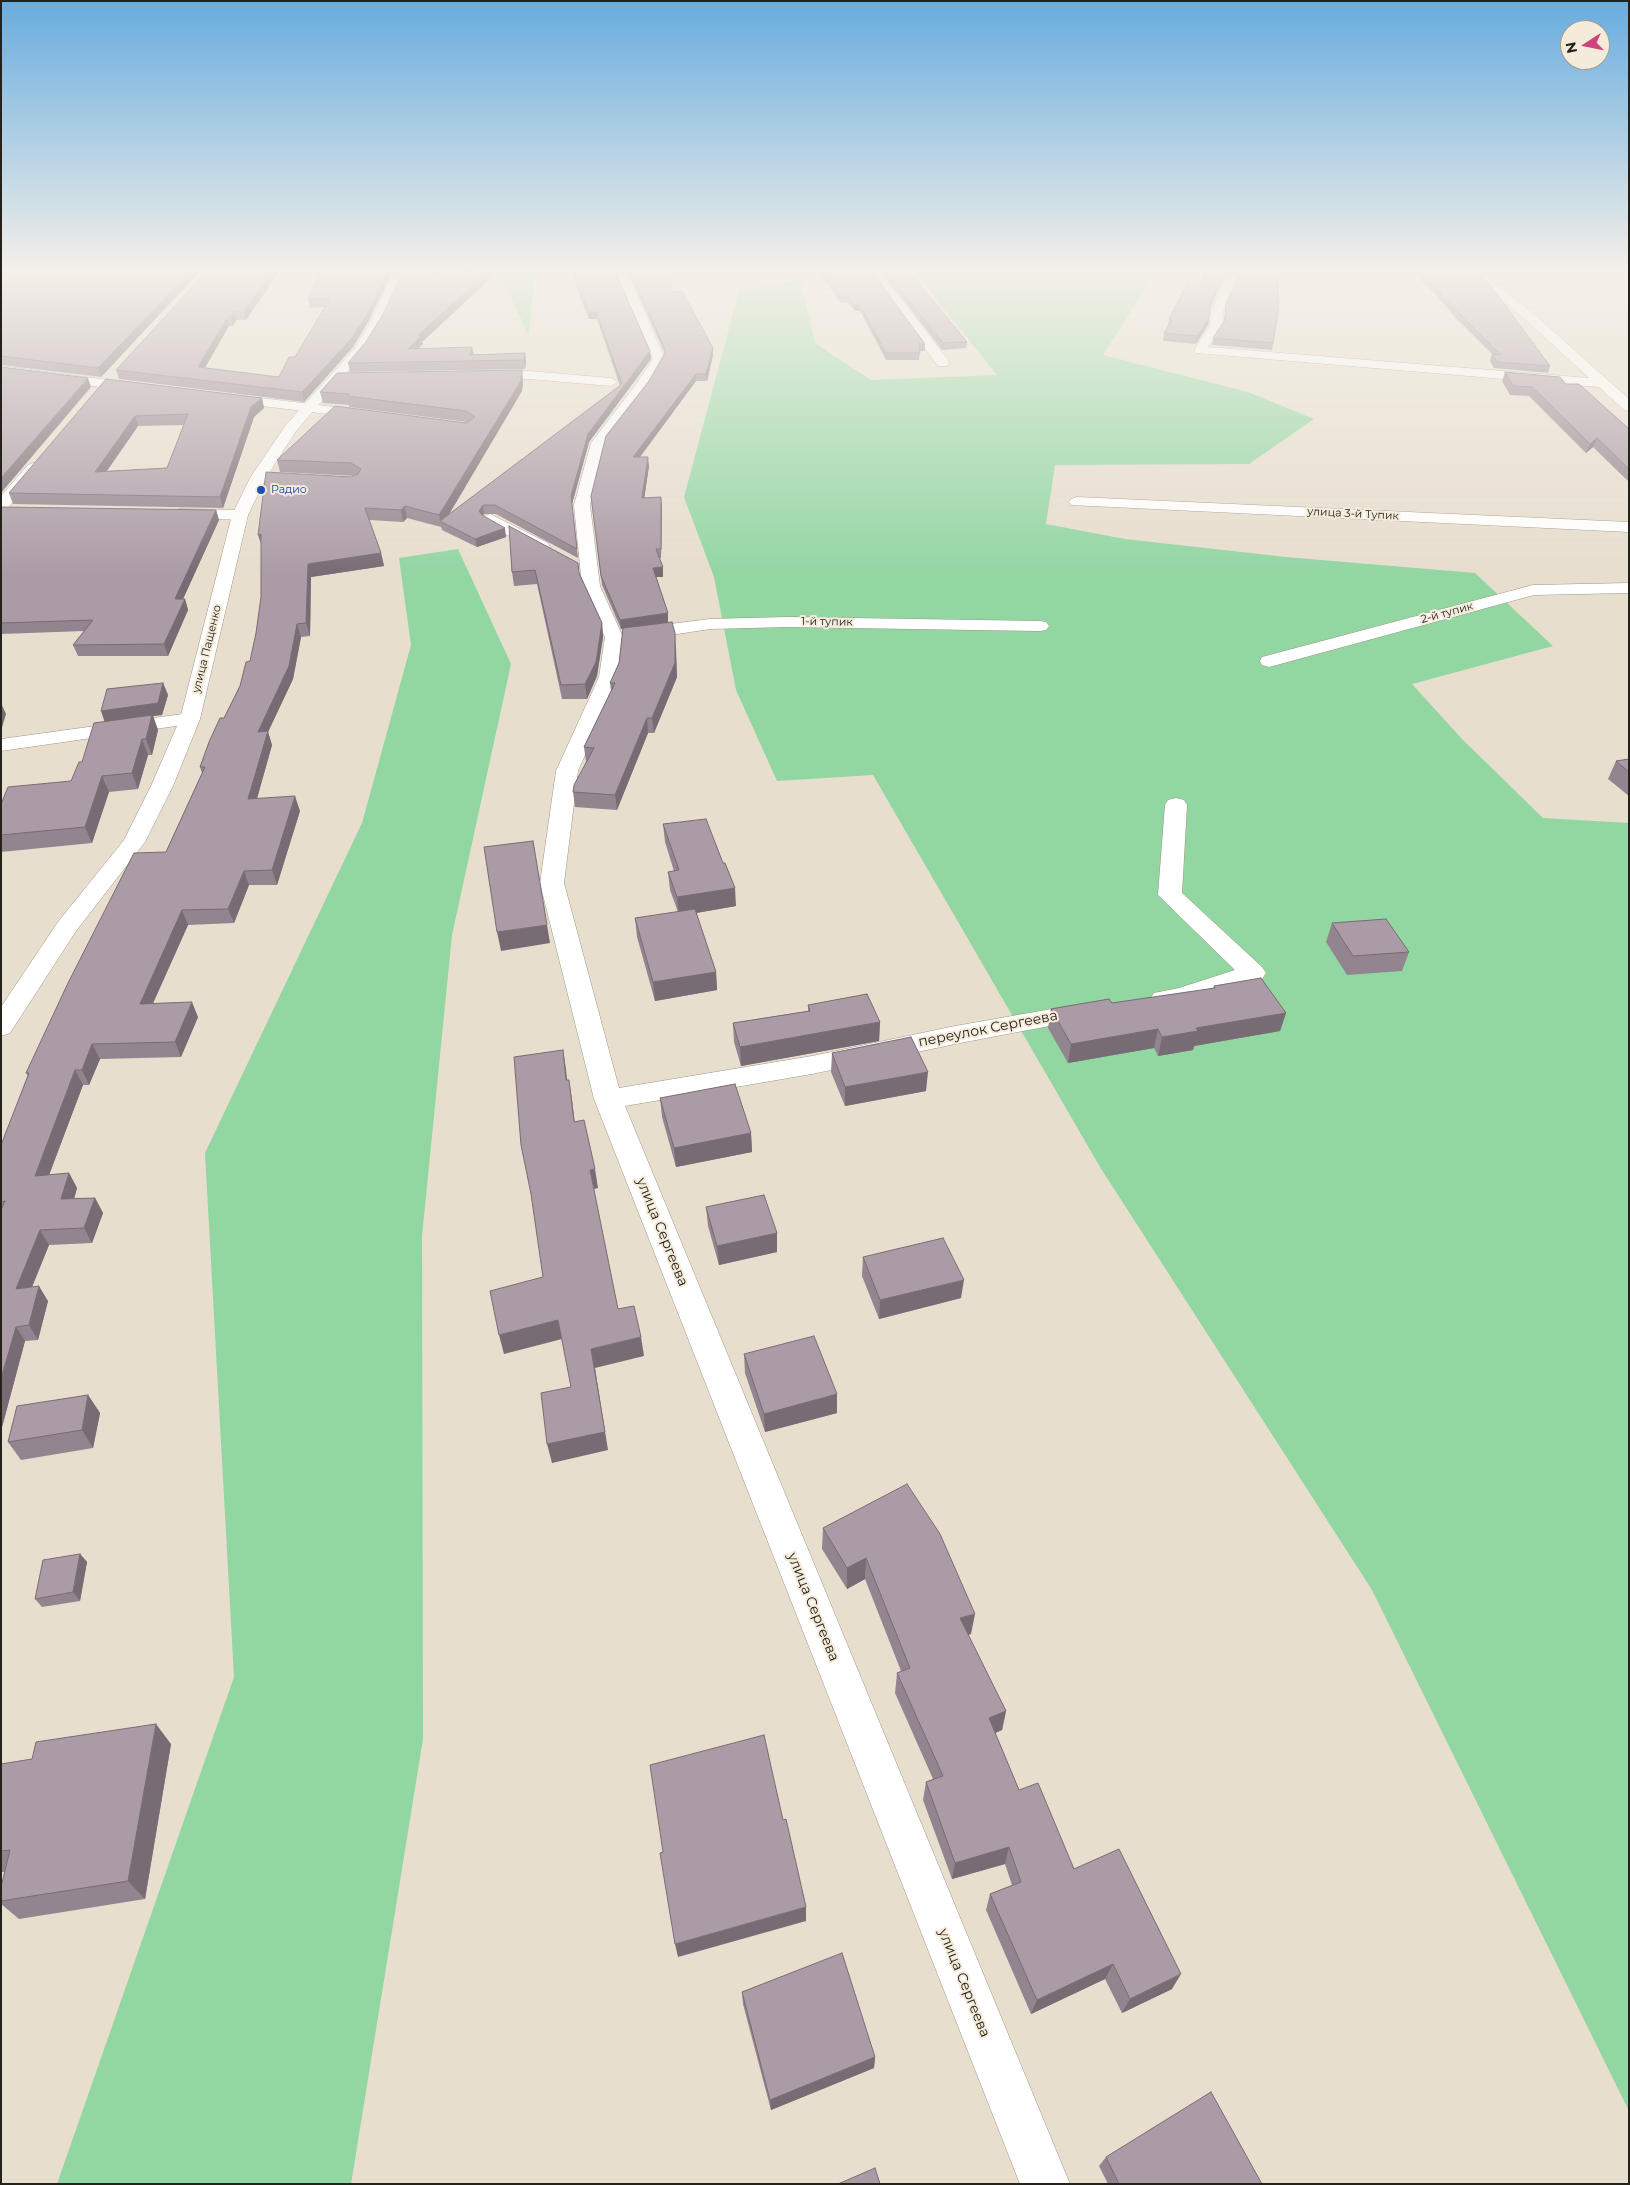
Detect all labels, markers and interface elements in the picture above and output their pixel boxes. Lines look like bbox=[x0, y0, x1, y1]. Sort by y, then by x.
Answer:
north arrow bbox=[1560, 20, 1610, 70]
text: N bbox=[1561, 40, 1581, 55]
place label: Радио bbox=[271, 483, 307, 497]
marker: Радио bbox=[255, 484, 267, 496]
street label: улица 3-й Тупик bbox=[1307, 505, 1399, 523]
street label: 2-й тупик bbox=[1419, 600, 1475, 626]
street label: улица Пащенко bbox=[190, 604, 224, 694]
street label: 1-й тупик bbox=[801, 615, 853, 629]
street label: переулок Сергеева bbox=[917, 1007, 1059, 1051]
street label: улица Сергеева bbox=[633, 1175, 691, 1289]
street label: улица Сергеева bbox=[784, 1550, 842, 1664]
street label: улица Сергеева bbox=[935, 1926, 993, 2040]

